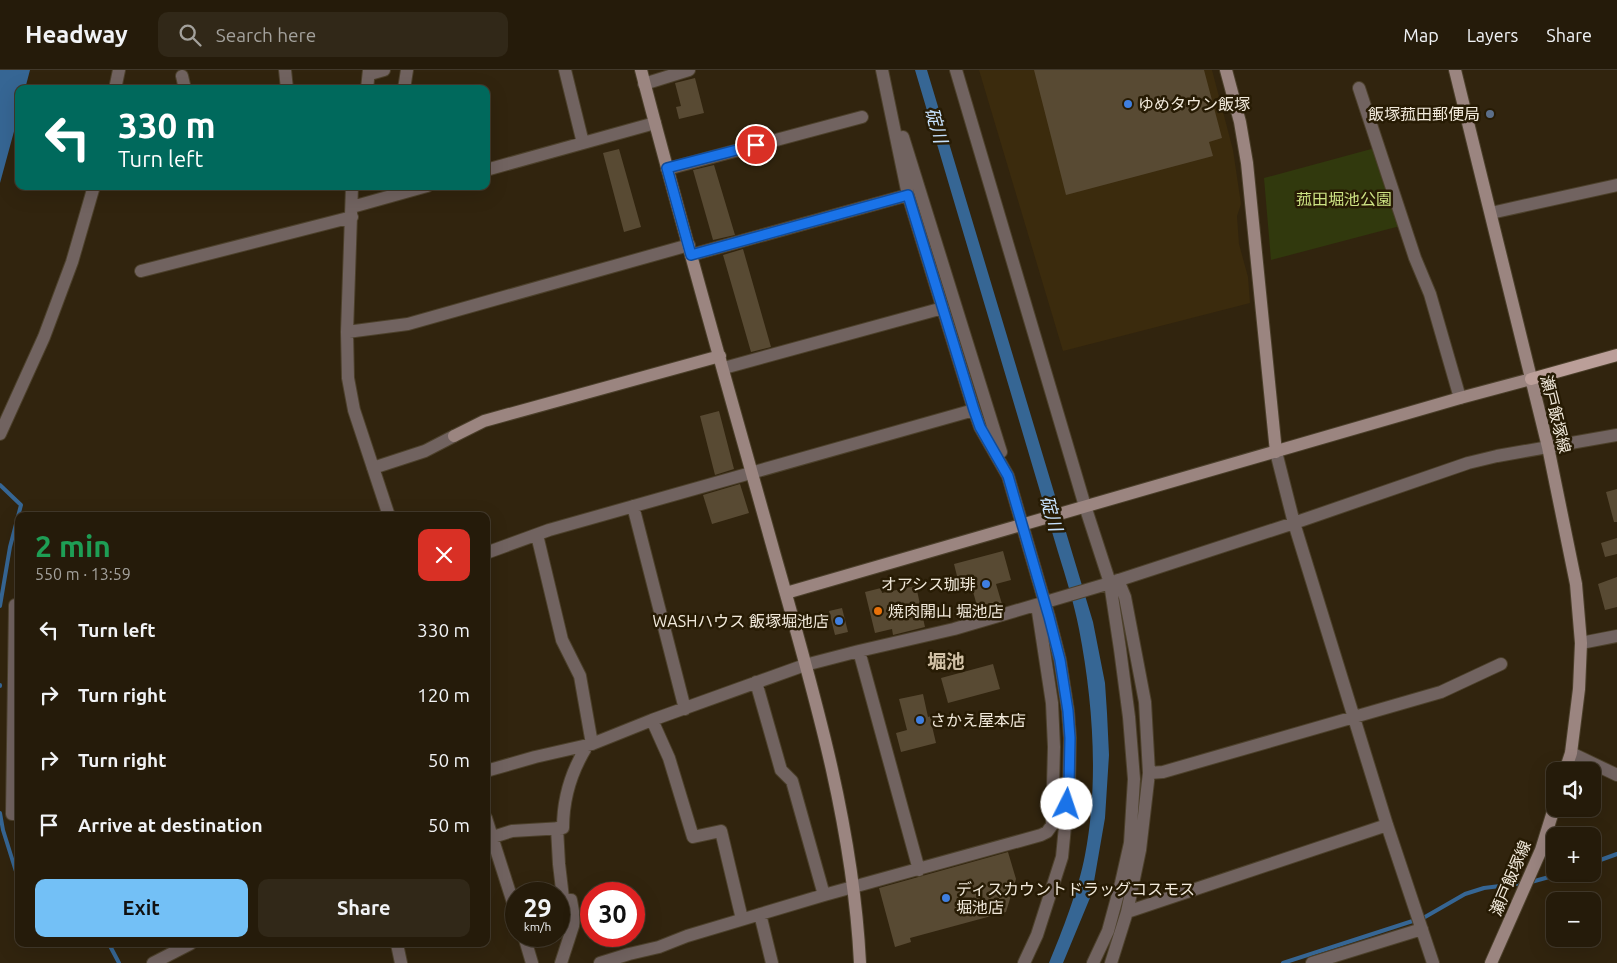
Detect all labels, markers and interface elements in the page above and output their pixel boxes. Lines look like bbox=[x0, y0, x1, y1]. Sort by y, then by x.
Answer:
search box bbox=[158, 12, 508, 57]
text: Headway bbox=[25, 21, 128, 48]
icon: search bbox=[176, 21, 204, 49]
text: Search here bbox=[216, 24, 316, 46]
text: Map bbox=[1403, 25, 1439, 45]
text: Layers bbox=[1467, 25, 1518, 45]
text: Share bbox=[1546, 25, 1592, 45]
place label: ゆめタウン飯塚 bbox=[1138, 95, 1250, 113]
marker: ゆめタウン飯塚 bbox=[1122, 98, 1134, 110]
icon: left bbox=[35, 105, 100, 170]
text: 330 m bbox=[118, 105, 216, 145]
water label: 碇川 bbox=[922, 105, 952, 147]
place label: 飯塚菰田郵便局 bbox=[1368, 105, 1480, 123]
marker: 飯塚菰田郵便局 bbox=[1484, 108, 1496, 120]
pin bbox=[735, 124, 777, 166]
icon: arrive bbox=[742, 131, 770, 159]
text: Turn left bbox=[118, 146, 203, 171]
park label: 菰田堀池公園 bbox=[1296, 190, 1392, 208]
street label: 瀬戸飯塚線 bbox=[1538, 373, 1574, 455]
water label: 碇川 bbox=[1037, 493, 1067, 535]
text: 2 min bbox=[35, 529, 111, 563]
button: close bbox=[418, 529, 470, 581]
text: 550 m · 13:59 bbox=[35, 565, 131, 583]
place label: オアシス珈琲 bbox=[881, 575, 976, 593]
marker: オアシス珈琲 bbox=[980, 578, 992, 590]
place label: 焼肉開山 堀池店 bbox=[888, 602, 1004, 620]
marker: 焼肉開山 堀池店 bbox=[872, 605, 884, 617]
place label: WASHハウス 飯塚堀池店 bbox=[653, 612, 829, 630]
marker: WASHハウス 飯塚堀池店 bbox=[833, 615, 845, 627]
icon: left bbox=[35, 616, 63, 644]
text: Turn left bbox=[78, 619, 156, 641]
text: 330 m bbox=[417, 619, 470, 641]
district label: 堀池 bbox=[927, 650, 965, 672]
icon: right bbox=[35, 681, 63, 709]
text: Turn right bbox=[78, 684, 166, 706]
text: 120 m bbox=[417, 684, 470, 706]
place label: さかえ屋本店 bbox=[930, 711, 1026, 729]
marker: さかえ屋本店 bbox=[914, 714, 926, 726]
icon: right bbox=[35, 746, 63, 774]
text: Turn right bbox=[78, 749, 166, 771]
text: 50 m bbox=[428, 749, 470, 771]
map controls bbox=[1546, 762, 1601, 947]
button: sound bbox=[1546, 762, 1601, 817]
position arrow bbox=[1040, 777, 1092, 829]
icon: arrive bbox=[35, 811, 63, 839]
text: Arrive at destination bbox=[78, 814, 263, 836]
text: 50 m bbox=[428, 814, 470, 836]
button: + bbox=[1546, 827, 1601, 882]
street label: 瀬戸飯塚線 bbox=[1486, 838, 1534, 918]
button: Exit bbox=[35, 879, 248, 937]
button: Share bbox=[258, 879, 470, 937]
place label: ディスカウントドラッグコスモス 堀池店 bbox=[956, 880, 1195, 916]
speed limit sign: 30 bbox=[580, 882, 645, 947]
marker: ディスカウントドラッグコスモス 堀池店 bbox=[940, 892, 952, 904]
button: − bbox=[1546, 892, 1601, 947]
text: 29 bbox=[523, 894, 552, 922]
text: km/h bbox=[524, 920, 551, 933]

